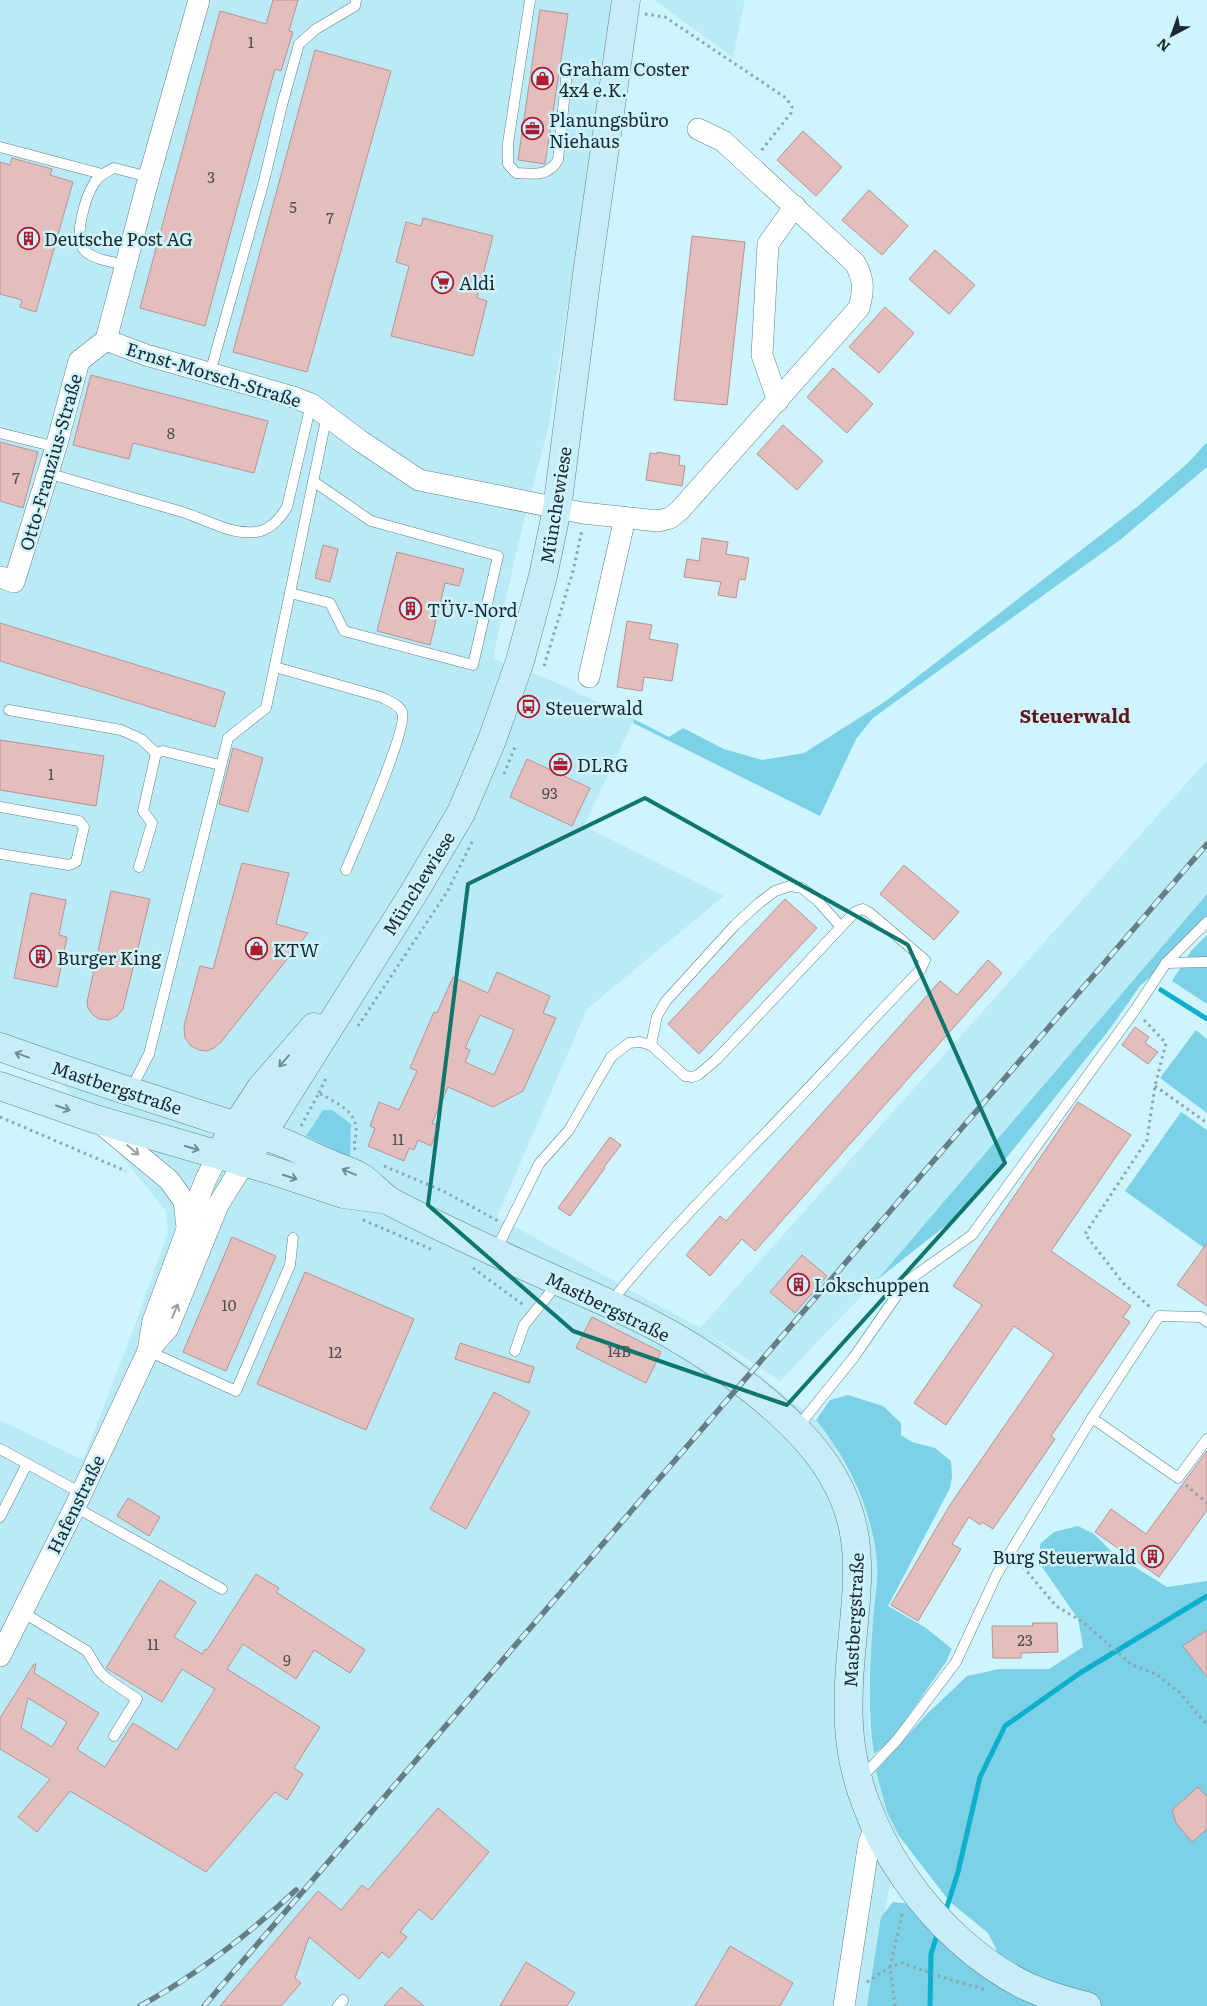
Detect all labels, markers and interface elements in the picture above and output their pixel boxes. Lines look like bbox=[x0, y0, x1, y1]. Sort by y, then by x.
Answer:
north arrow bbox=[1147, 10, 1197, 60]
house number: 1 bbox=[248, 30, 254, 53]
text: N bbox=[1152, 34, 1174, 57]
place label: Graham Coster 4x4 e.K. bbox=[559, 55, 689, 103]
shop icon: Graham Coster 4x4 e.K. bbox=[531, 66, 555, 90]
place label: Planungsbüro Niehaus bbox=[549, 106, 669, 154]
office icon: Planungsbüro Niehaus bbox=[521, 117, 545, 141]
house number: 3 bbox=[207, 165, 215, 188]
house number: 5 bbox=[289, 195, 297, 218]
house number: 7 bbox=[326, 206, 334, 229]
place label: Deutsche Post AG bbox=[44, 225, 193, 252]
building icon: Deutsche Post AG bbox=[16, 226, 40, 250]
place label: Aldi bbox=[459, 269, 495, 296]
supermarket icon: Aldi bbox=[431, 270, 455, 294]
street label: Ernst-Morsch-Straße bbox=[123, 335, 305, 413]
street label: Otto-Franzius-Straße bbox=[12, 370, 88, 554]
house number: 8 bbox=[167, 421, 175, 444]
street label: Münchewiese bbox=[532, 444, 578, 566]
house number: 7 bbox=[12, 466, 20, 489]
place label: TÜV-Nord bbox=[427, 596, 518, 623]
building icon: TÜV-Nord bbox=[399, 597, 423, 621]
place label: Steuerwald bbox=[545, 694, 643, 721]
bus stop icon: Steuerwald bbox=[517, 695, 541, 719]
district label: Steuerwald bbox=[1019, 701, 1131, 729]
place label: DLRG bbox=[577, 751, 628, 778]
office icon: DLRG bbox=[549, 752, 573, 776]
house number: 1 bbox=[48, 762, 54, 785]
house number: 93 bbox=[542, 781, 558, 804]
street label: Münchewiese bbox=[375, 826, 461, 940]
place label: KTW bbox=[273, 936, 319, 963]
shop icon: KTW bbox=[245, 937, 269, 961]
place label: Burger King bbox=[57, 944, 162, 971]
building icon: Burger King bbox=[29, 945, 53, 969]
one-way arrow bbox=[15, 1050, 30, 1059]
street label: Mastbergstraße bbox=[48, 1053, 186, 1121]
one-way arrow bbox=[279, 1054, 290, 1067]
one-way arrow bbox=[54, 1103, 70, 1113]
house number: 11 bbox=[392, 1127, 404, 1150]
one-way arrow bbox=[126, 1144, 139, 1155]
one-way arrow bbox=[184, 1144, 200, 1154]
one-way arrow bbox=[342, 1166, 357, 1176]
one-way arrow bbox=[282, 1172, 298, 1182]
street label: Mastbergstraße bbox=[541, 1264, 675, 1348]
place label: Lokschuppen bbox=[814, 1271, 930, 1298]
building icon: Lokschuppen bbox=[786, 1272, 810, 1296]
house number: 10 bbox=[222, 1293, 237, 1316]
one-way arrow bbox=[171, 1304, 180, 1319]
house number: 14B bbox=[607, 1339, 631, 1362]
house number: 12 bbox=[328, 1340, 342, 1363]
street label: Hafenstraße bbox=[39, 1450, 111, 1558]
place label: Burg Steuerwald bbox=[993, 1543, 1136, 1570]
building icon: Burg Steuerwald bbox=[1140, 1544, 1164, 1568]
street label: Mastbergstraße bbox=[836, 1552, 870, 1688]
house number: 23 bbox=[1017, 1628, 1033, 1651]
house number: 11 bbox=[147, 1632, 159, 1655]
house number: 9 bbox=[283, 1648, 291, 1671]

